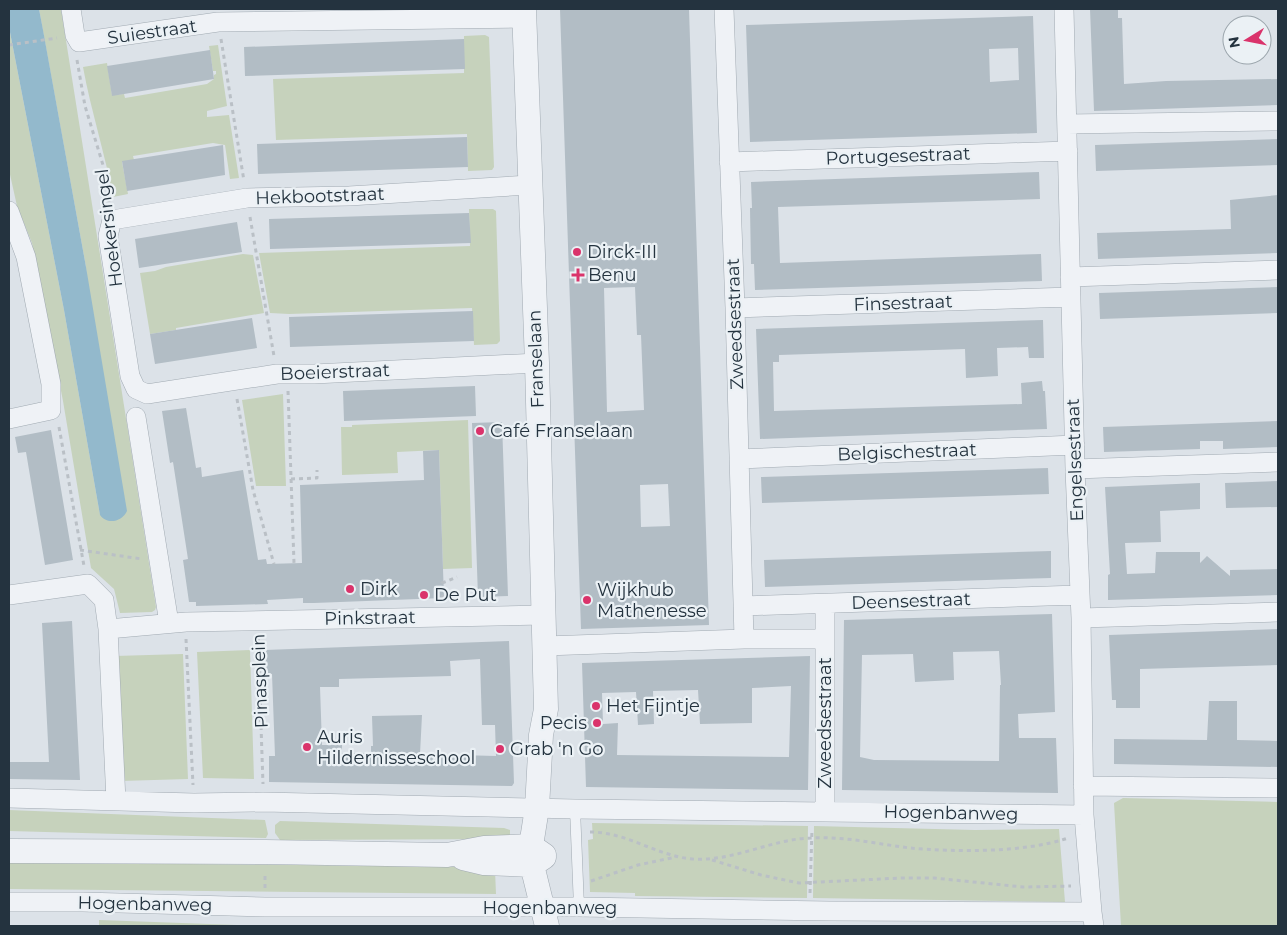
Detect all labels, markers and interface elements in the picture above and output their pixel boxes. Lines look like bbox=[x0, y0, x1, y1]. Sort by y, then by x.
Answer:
street label: Suiestraat bbox=[106, 15, 198, 49]
north arrow bbox=[1222, 15, 1272, 65]
text: N bbox=[1224, 35, 1244, 49]
street label: Portugesestraat bbox=[825, 142, 971, 170]
street label: Hoekersingel bbox=[91, 168, 127, 288]
street label: Hekbootstraat bbox=[255, 183, 385, 209]
place label: Dirck-III bbox=[587, 241, 657, 263]
marker: Dirck-III bbox=[571, 246, 583, 258]
street label: Zweedsestraat bbox=[722, 258, 748, 390]
place label: Benu bbox=[588, 264, 637, 286]
marker: Benu bbox=[572, 269, 584, 281]
street label: Finsestraat bbox=[853, 290, 953, 316]
street label: Franselaan bbox=[523, 309, 549, 409]
street label: Boeierstraat bbox=[280, 359, 390, 385]
street label: Engelsestraat bbox=[1062, 398, 1088, 522]
place label: Café Franselaan bbox=[490, 420, 633, 442]
marker: Café Franselaan bbox=[474, 425, 486, 437]
street label: Belgischestraat bbox=[837, 439, 977, 465]
place label: Dirk bbox=[360, 578, 398, 600]
place label: Wijkhub Mathenesse bbox=[597, 579, 707, 622]
marker: Dirk bbox=[344, 583, 356, 595]
place label: De Put bbox=[434, 584, 497, 606]
street label: Deensestraat bbox=[851, 588, 971, 614]
marker: De Put bbox=[418, 589, 430, 601]
marker: Wijkhub Mathenesse bbox=[581, 594, 593, 606]
street label: Pinkstraat bbox=[324, 606, 416, 630]
street label: Pinasplein bbox=[247, 634, 273, 728]
street label: Zweedsestraat bbox=[814, 657, 836, 789]
place label: Het Fijntje bbox=[606, 695, 700, 717]
marker: Het Fijntje bbox=[590, 700, 602, 712]
place label: Pecis bbox=[540, 712, 587, 734]
marker: Pecis bbox=[591, 717, 603, 729]
place label: Auris Hildernisseschool bbox=[317, 726, 475, 769]
place label: Grab 'n Go bbox=[510, 738, 604, 760]
marker: Auris Hildernisseschool bbox=[301, 741, 313, 753]
marker: Grab 'n Go bbox=[494, 743, 506, 755]
street label: Hogenbanweg bbox=[883, 801, 1019, 825]
street label: Hogenbanweg bbox=[77, 892, 213, 916]
street label: Hogenbanweg bbox=[483, 897, 617, 919]

